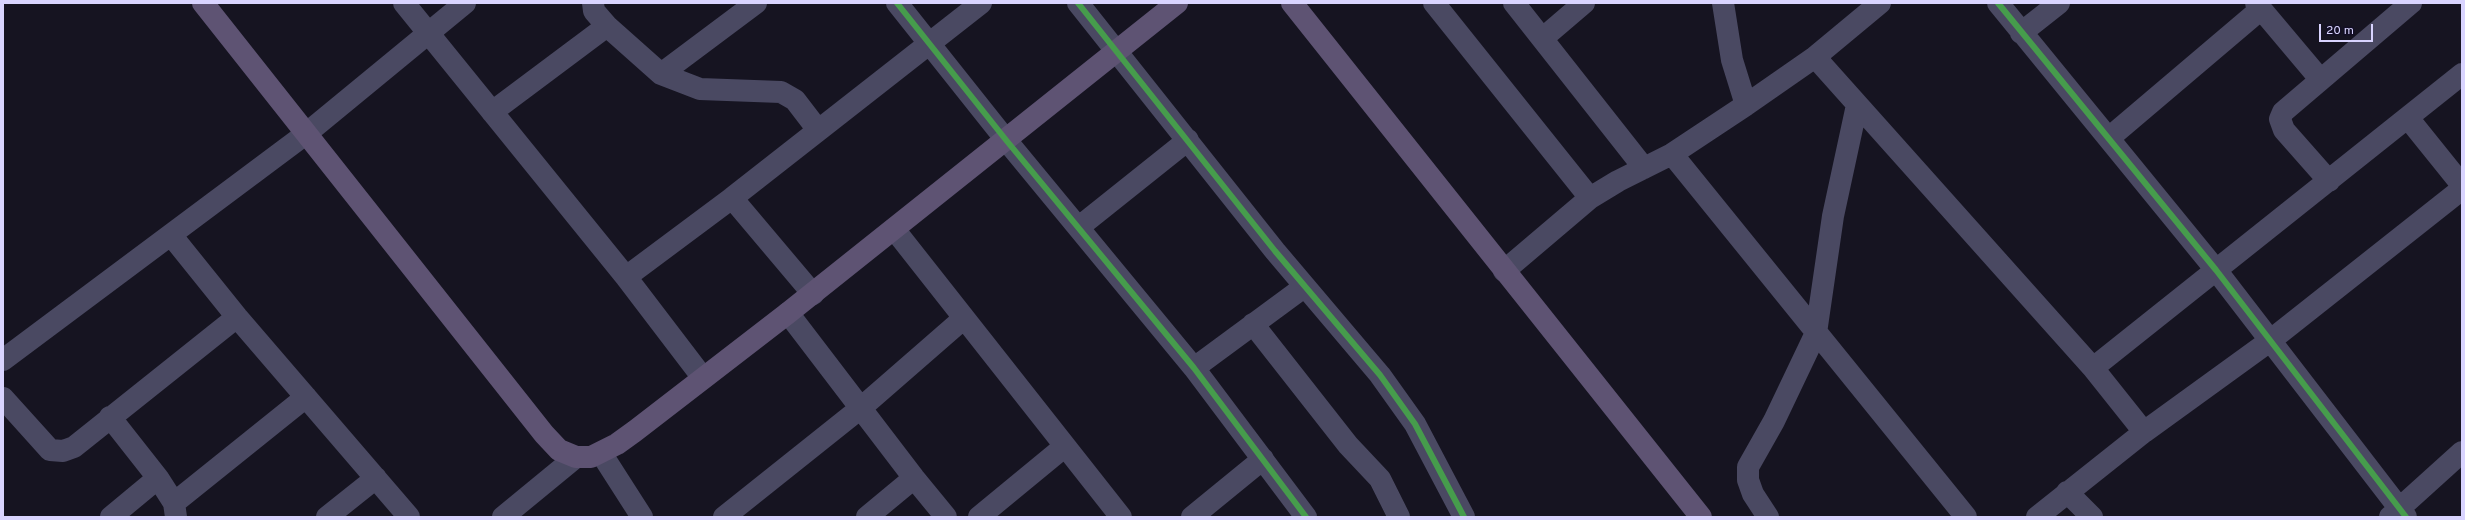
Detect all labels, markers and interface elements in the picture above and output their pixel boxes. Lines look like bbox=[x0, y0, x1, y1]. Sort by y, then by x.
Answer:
scale bar bbox=[2321, 16, 2375, 42]
text: 20 m bbox=[2326, 23, 2354, 39]

